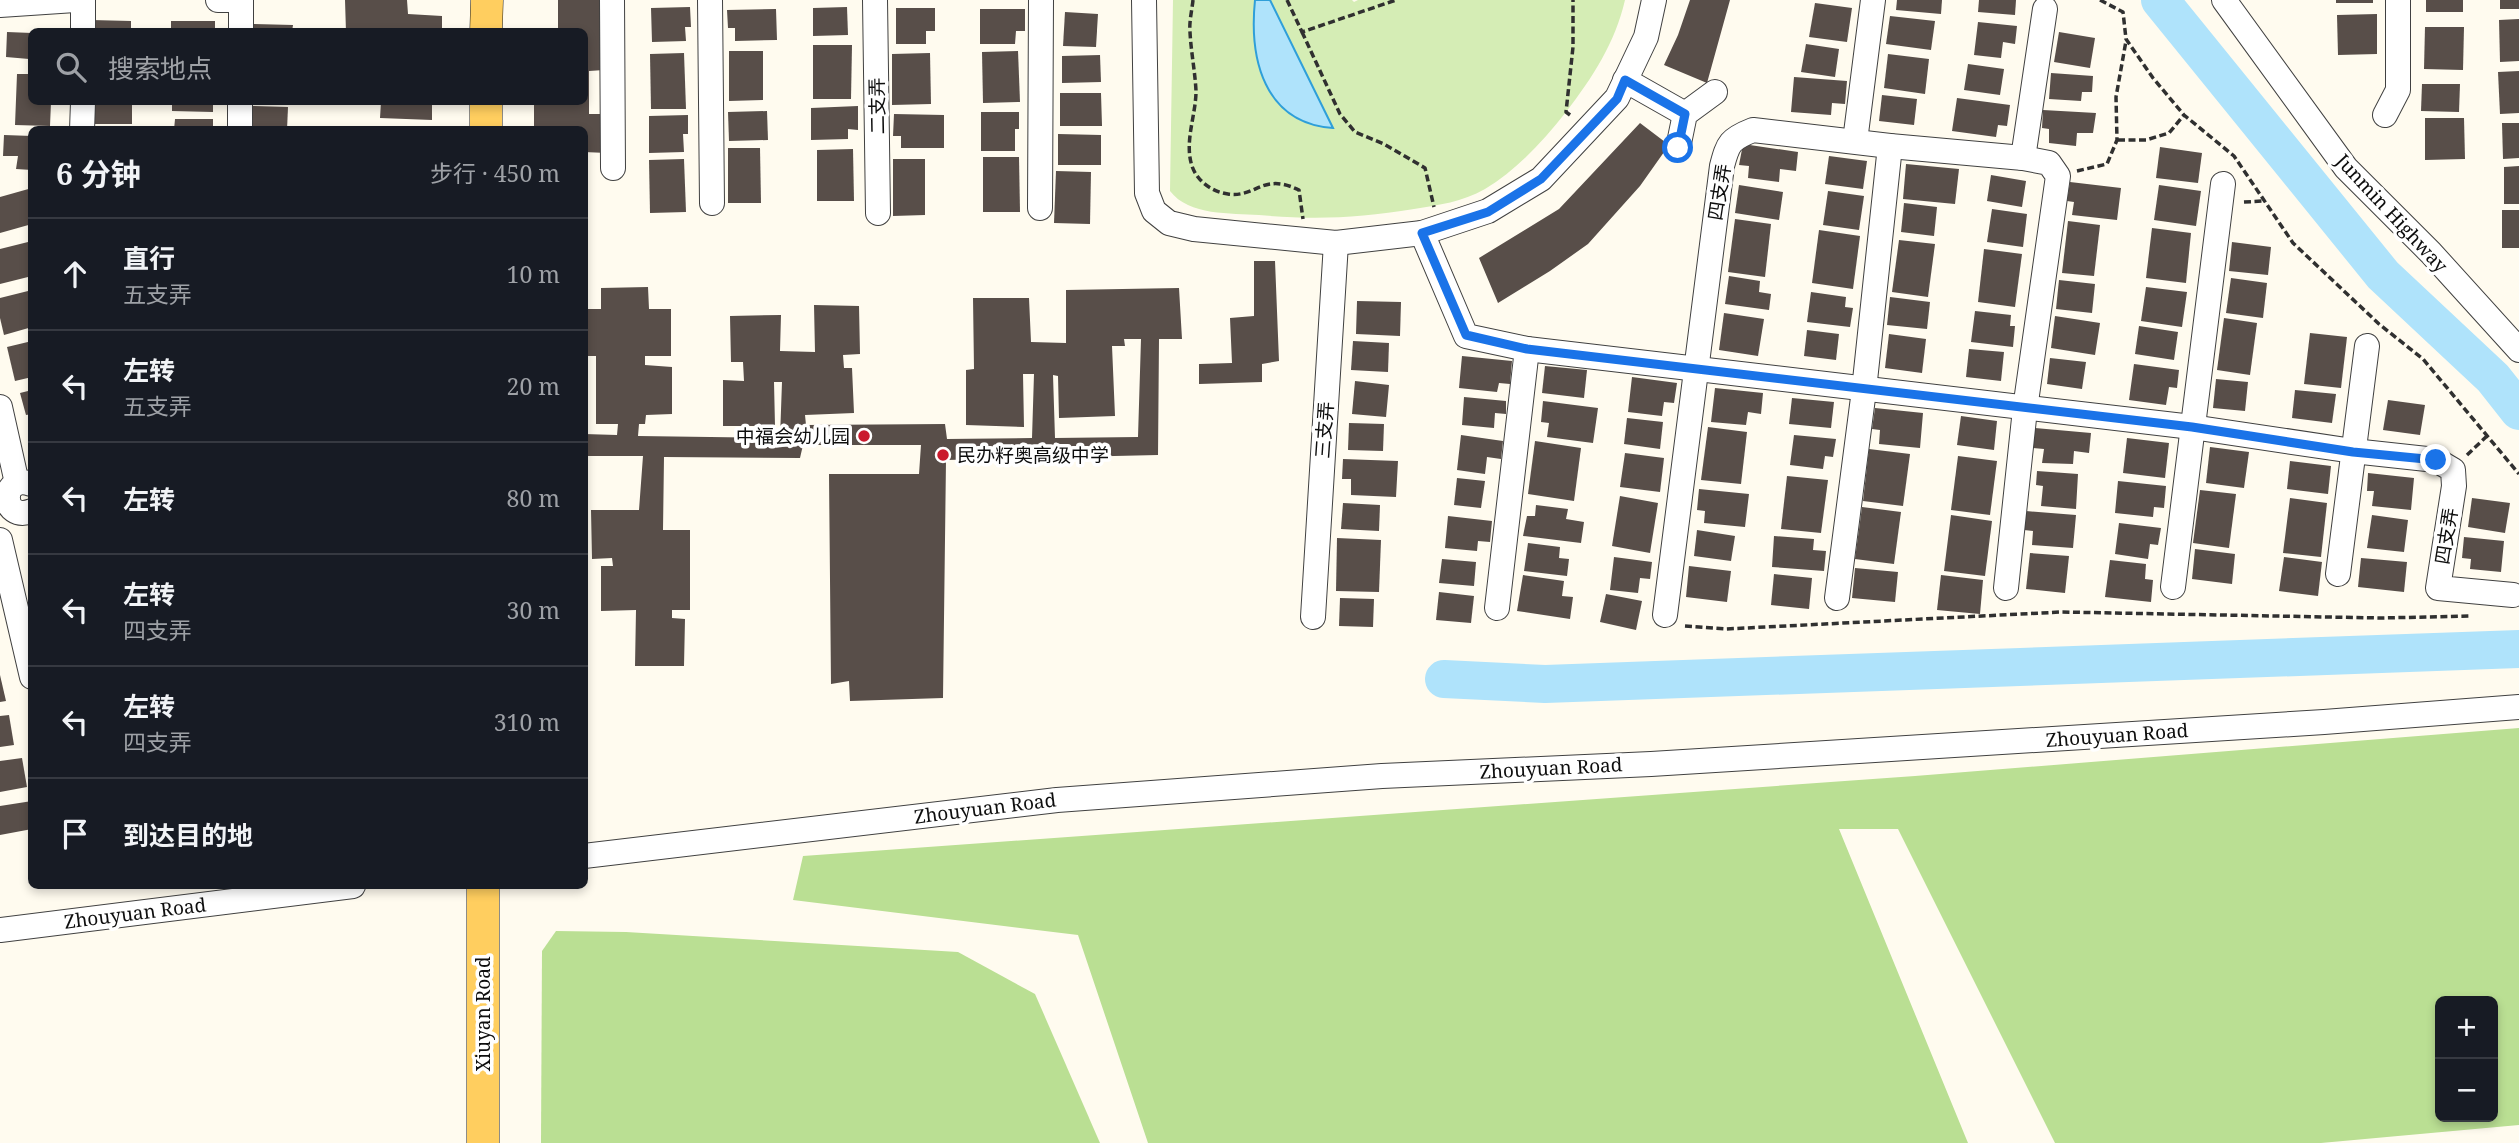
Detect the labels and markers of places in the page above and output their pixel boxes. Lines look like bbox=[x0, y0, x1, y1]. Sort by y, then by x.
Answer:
place label: 中福会幼儿园 bbox=[736, 423, 850, 449]
marker: 中福会幼儿园 bbox=[856, 428, 872, 444]
place label: 民办籽奥高级中学 bbox=[957, 442, 1109, 468]
marker: 民办籽奥高级中学 bbox=[935, 447, 951, 463]

